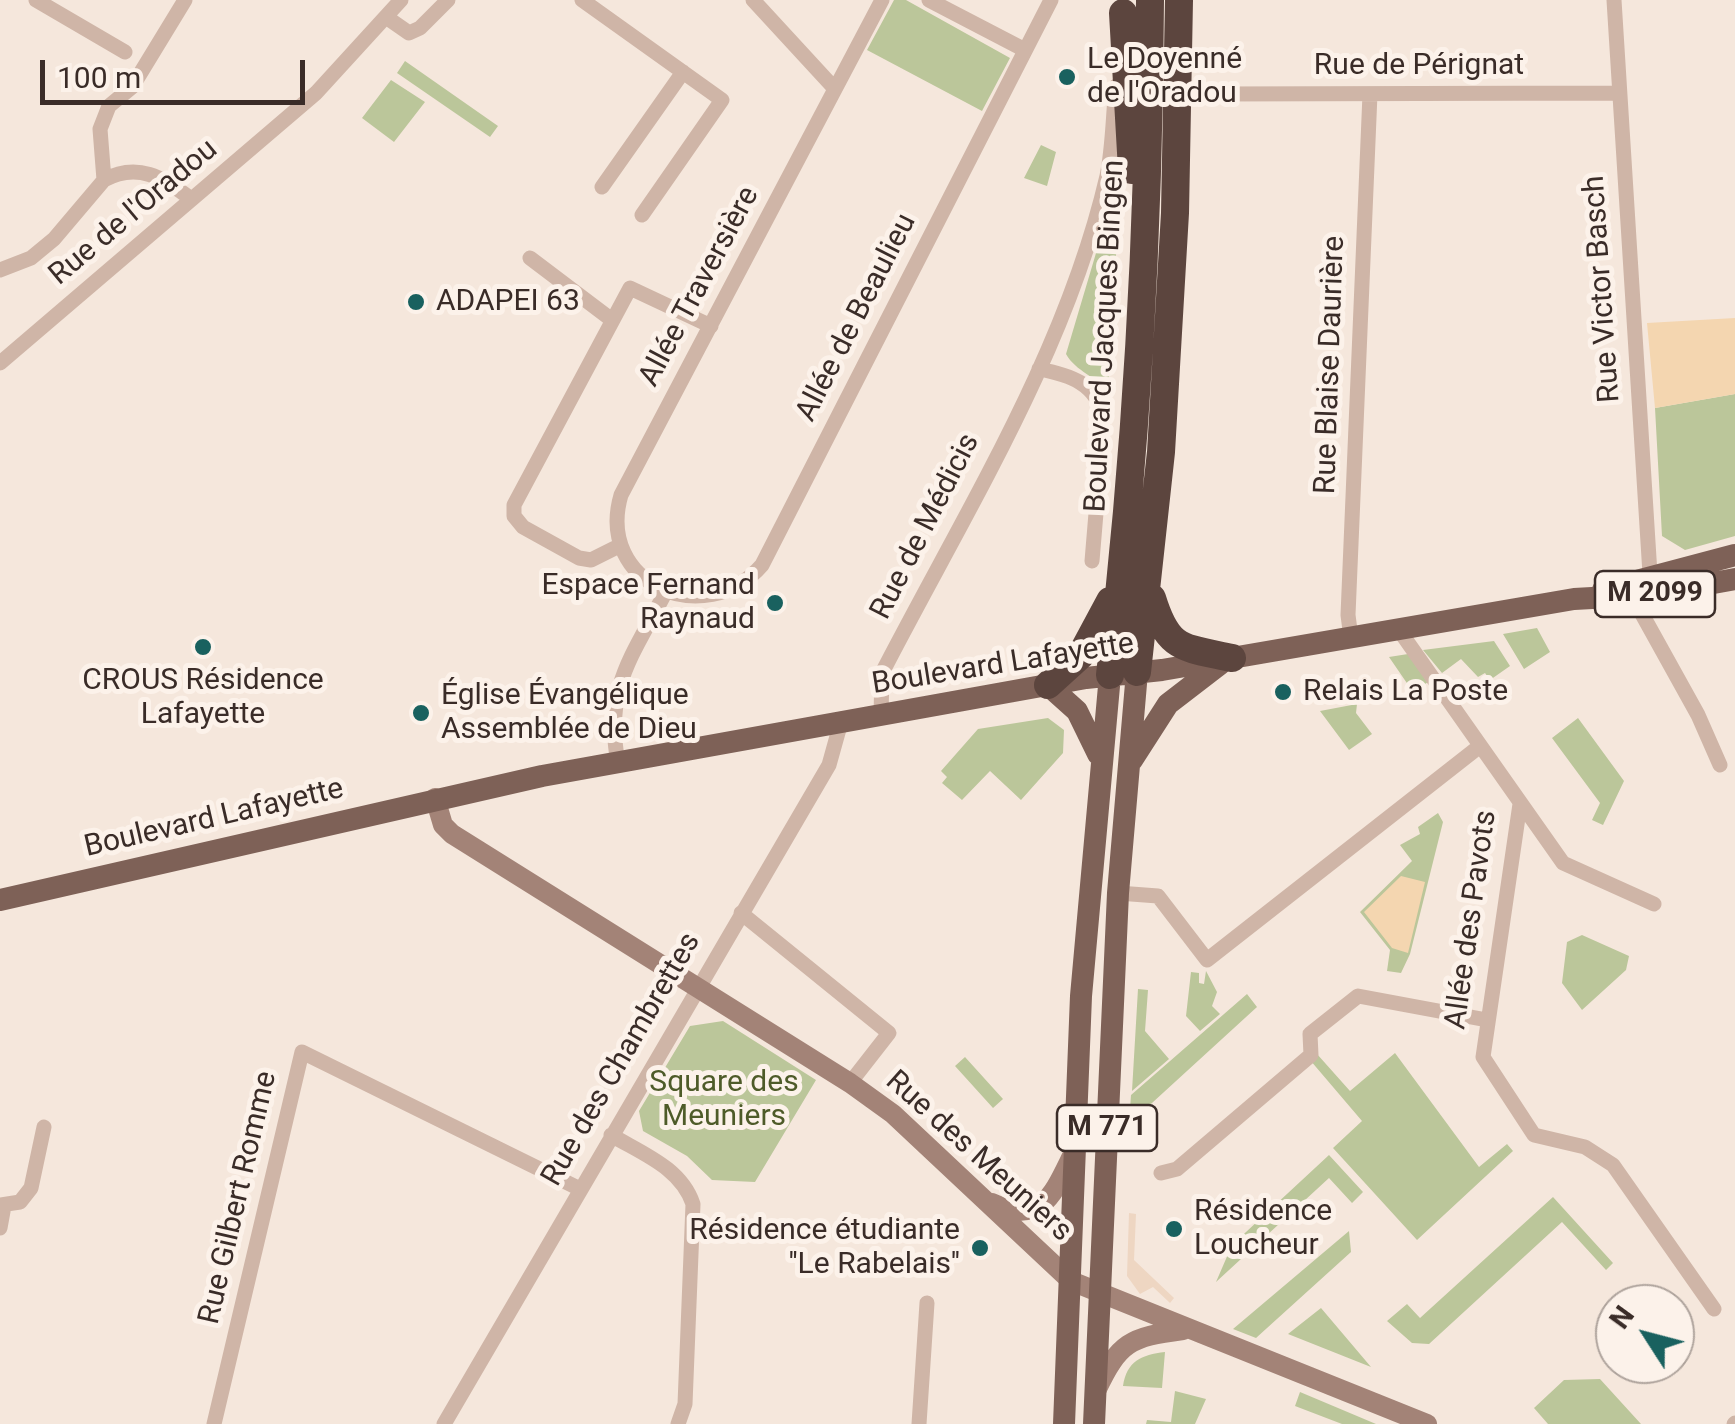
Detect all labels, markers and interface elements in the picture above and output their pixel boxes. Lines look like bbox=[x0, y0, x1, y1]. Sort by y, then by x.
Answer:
scale bar bbox=[45, 40, 310, 102]
place label: Le Doyenné de l'Oradou bbox=[1087, 42, 1242, 112]
street label: Rue de Pérignat bbox=[1314, 48, 1524, 84]
text: 100 m bbox=[57, 60, 141, 95]
marker: Le Doyenné de l'Oradou bbox=[1056, 66, 1078, 88]
street label: Rue de l'Oradou bbox=[43, 132, 225, 294]
street label: Boulevard Jacques Bingen bbox=[1079, 159, 1133, 513]
street label: Rue Victor Basch bbox=[1577, 174, 1629, 404]
street label: Allée Traversière bbox=[632, 181, 768, 393]
street label: Allée de Beaulieu bbox=[789, 208, 925, 428]
street label: Rue Blaise Daurière bbox=[1308, 235, 1354, 495]
place label: ADAPEI 63 bbox=[436, 284, 580, 320]
marker: ADAPEI 63 bbox=[405, 291, 427, 313]
street label: Rue de Médicis bbox=[864, 428, 988, 626]
place label: Espace Fernand Raynaud bbox=[542, 568, 755, 638]
road number: M 2099 bbox=[1595, 571, 1715, 617]
marker: Espace Fernand Raynaud bbox=[764, 592, 786, 614]
street label: Boulevard Lafayette bbox=[869, 627, 1137, 703]
marker: CROUS Résidence Lafayette bbox=[192, 636, 214, 658]
place label: CROUS Résidence Lafayette bbox=[82, 663, 324, 734]
place label: Relais La Poste bbox=[1303, 674, 1508, 710]
place label: Église Évangélique Assemblée de Dieu bbox=[441, 678, 697, 748]
marker: Relais La Poste bbox=[1272, 681, 1294, 703]
marker: Église Évangélique Assemblée de Dieu bbox=[410, 702, 432, 724]
street label: Boulevard Lafayette bbox=[81, 772, 347, 866]
street label: Allée des Pavots bbox=[1439, 808, 1505, 1032]
street label: Rue des Chambrettes bbox=[535, 927, 709, 1193]
street label: Rue des Meuniers bbox=[877, 1064, 1079, 1250]
park label: Square des Meuniers bbox=[649, 1065, 799, 1136]
street label: Rue Gilbert Romme bbox=[192, 1068, 286, 1328]
road number: M 771 bbox=[1057, 1105, 1157, 1151]
place label: Résidence Loucheur bbox=[1194, 1194, 1332, 1264]
place label: Résidence étudiante ''Le Rabelais'' bbox=[689, 1213, 960, 1284]
marker: Résidence Loucheur bbox=[1163, 1218, 1185, 1240]
marker: Résidence étudiante ''Le Rabelais'' bbox=[969, 1237, 991, 1259]
north arrow bbox=[1595, 1284, 1695, 1384]
text: N bbox=[1603, 1300, 1641, 1335]

